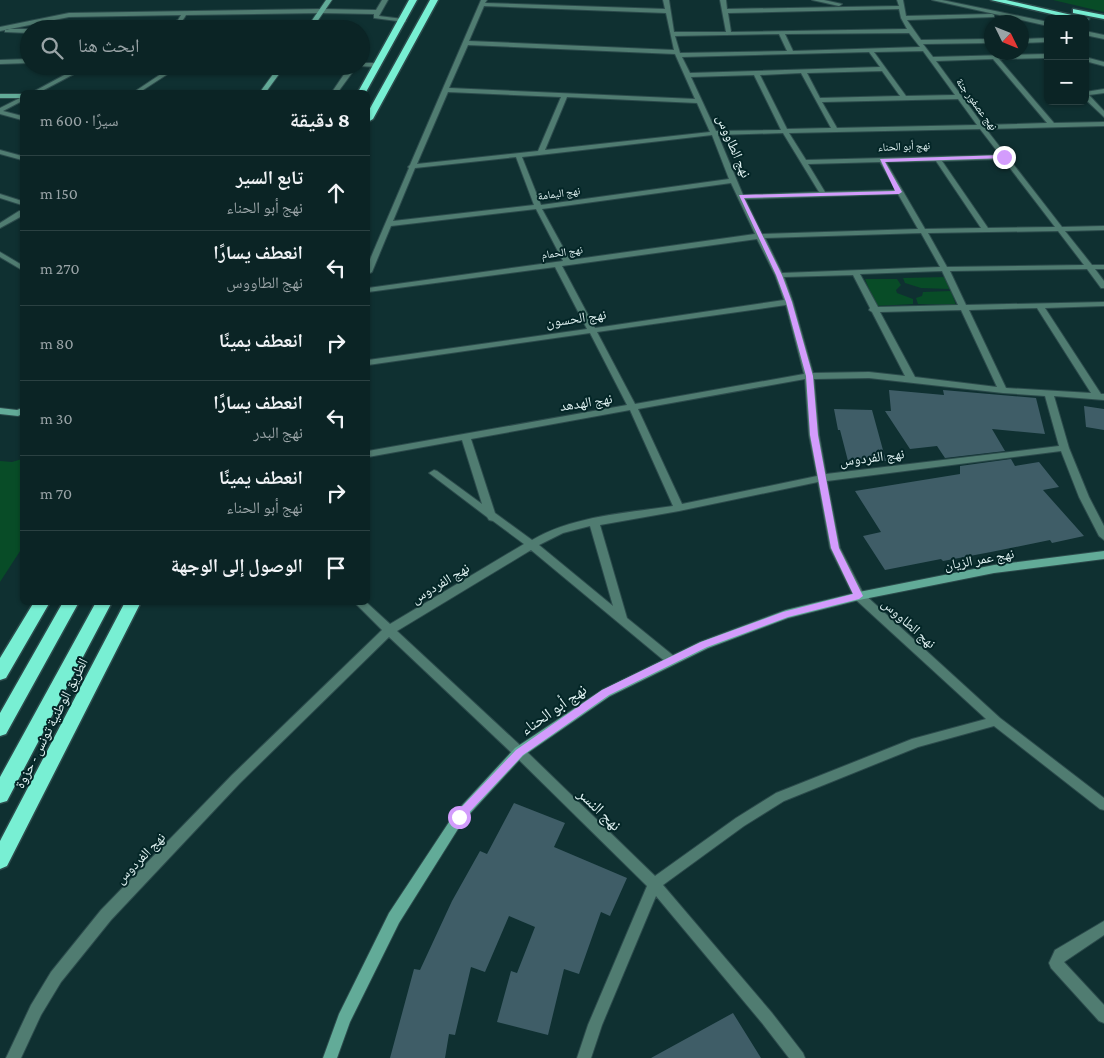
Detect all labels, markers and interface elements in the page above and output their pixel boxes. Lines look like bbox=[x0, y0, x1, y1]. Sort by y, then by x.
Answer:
north arrow bbox=[984, 15, 1029, 60]
map controls bbox=[1044, 15, 1089, 105]
button: + bbox=[1044, 15, 1089, 60]
search box bbox=[20, 20, 370, 75]
icon: search bbox=[38, 34, 66, 62]
text: ابحث هنا bbox=[78, 35, 140, 56]
button: − bbox=[1044, 60, 1089, 105]
street label: نهج عصفور جنة bbox=[953, 76, 1000, 133]
text: 8 دقيقة bbox=[290, 108, 350, 132]
text: سيرًا · 600 m bbox=[40, 112, 118, 129]
street label: نهج الطاووس bbox=[712, 112, 755, 181]
street label: نهج أبو الحناء bbox=[878, 138, 931, 154]
route end bbox=[993, 146, 1016, 169]
text: تابع السير bbox=[236, 167, 303, 188]
icon: ahead bbox=[322, 179, 350, 207]
street label: نهج اليمامة bbox=[537, 184, 581, 203]
text: 150 m bbox=[40, 185, 78, 202]
text: نهج أبو الحناء bbox=[227, 199, 303, 216]
text: انعطف يسارًا bbox=[213, 242, 303, 263]
street label: نهج الحمام bbox=[541, 243, 584, 262]
icon: left bbox=[322, 254, 350, 282]
text: 270 m bbox=[40, 260, 79, 277]
text: نهج الطاووس bbox=[226, 274, 303, 291]
street label: نهج الحسون bbox=[545, 306, 608, 332]
icon: right bbox=[322, 329, 350, 357]
text: انعطف يمينًا bbox=[219, 330, 303, 351]
text: 80 m bbox=[40, 335, 74, 352]
street label: نهج الهدهد bbox=[558, 390, 614, 416]
text: انعطف يسارًا bbox=[213, 392, 303, 413]
icon: left bbox=[322, 404, 350, 432]
text: 30 m bbox=[40, 410, 73, 427]
text: نهج البدر bbox=[253, 424, 303, 441]
street label: نهج الفردوس bbox=[839, 445, 906, 471]
text: انعطف يمينًا bbox=[219, 467, 303, 488]
icon: right bbox=[322, 479, 350, 507]
text: 70 m bbox=[40, 485, 72, 502]
text: نهج أبو الحناء bbox=[227, 499, 303, 516]
street label: نهج عمر الزيان bbox=[943, 545, 1016, 575]
icon: arrive bbox=[322, 554, 350, 582]
text: الوصول إلى الوجهة bbox=[171, 555, 303, 576]
street label: نهج الفردوس bbox=[408, 559, 473, 608]
street label: نهج الطاووس bbox=[877, 595, 939, 653]
street label: الطريق الوطنية تونس - حزوة bbox=[11, 655, 93, 792]
street label: نهج أبو الحناء bbox=[517, 680, 591, 740]
street label: نهج النسر bbox=[573, 784, 625, 835]
route start bbox=[448, 806, 471, 829]
street label: نهج الفردوس bbox=[112, 829, 170, 888]

